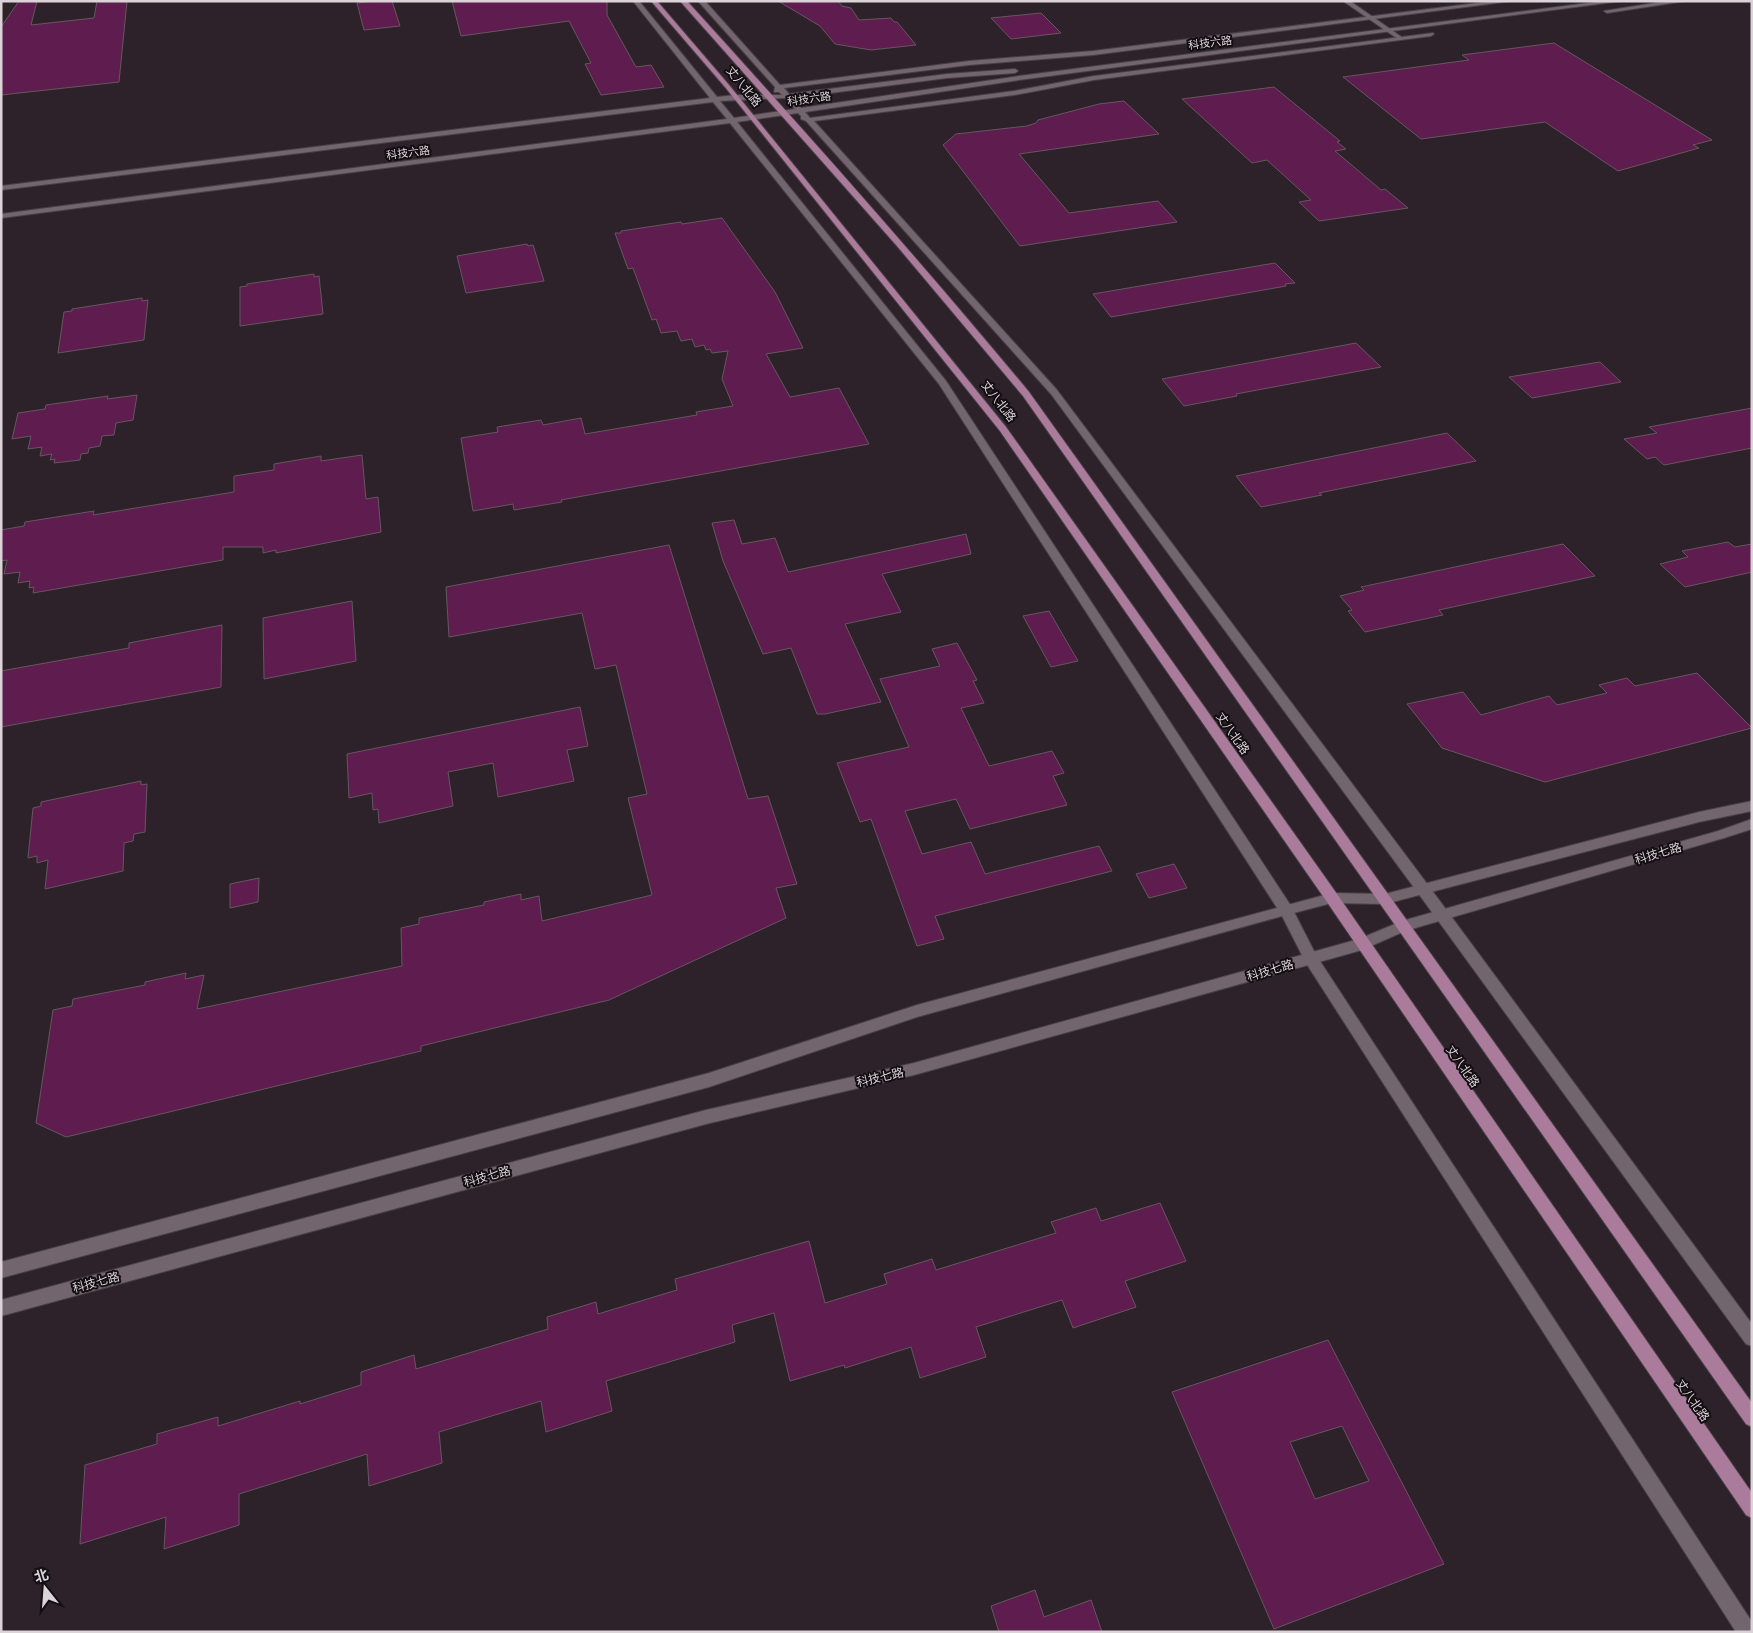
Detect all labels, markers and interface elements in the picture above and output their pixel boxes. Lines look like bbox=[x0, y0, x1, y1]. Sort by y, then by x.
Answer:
street label: 科技六路 bbox=[1187, 32, 1233, 52]
street label: 丈八北路 bbox=[722, 62, 766, 110]
street label: 科技六路 bbox=[786, 88, 832, 108]
street label: 科技六路 bbox=[385, 142, 431, 162]
street label: 丈八北路 bbox=[978, 377, 1020, 425]
street label: 丈八北路 bbox=[1212, 708, 1254, 758]
street label: 科技七路 bbox=[1633, 838, 1683, 868]
street label: 科技七路 bbox=[1245, 955, 1295, 985]
street label: 丈八北路 bbox=[1442, 1041, 1484, 1091]
street label: 科技七路 bbox=[855, 1063, 905, 1091]
street label: 科技七路 bbox=[462, 1162, 512, 1190]
street label: 科技七路 bbox=[71, 1268, 121, 1296]
street label: 丈八北路 bbox=[1672, 1375, 1714, 1425]
north arrow bbox=[20, 1563, 70, 1613]
text: 北 bbox=[32, 1564, 51, 1586]

